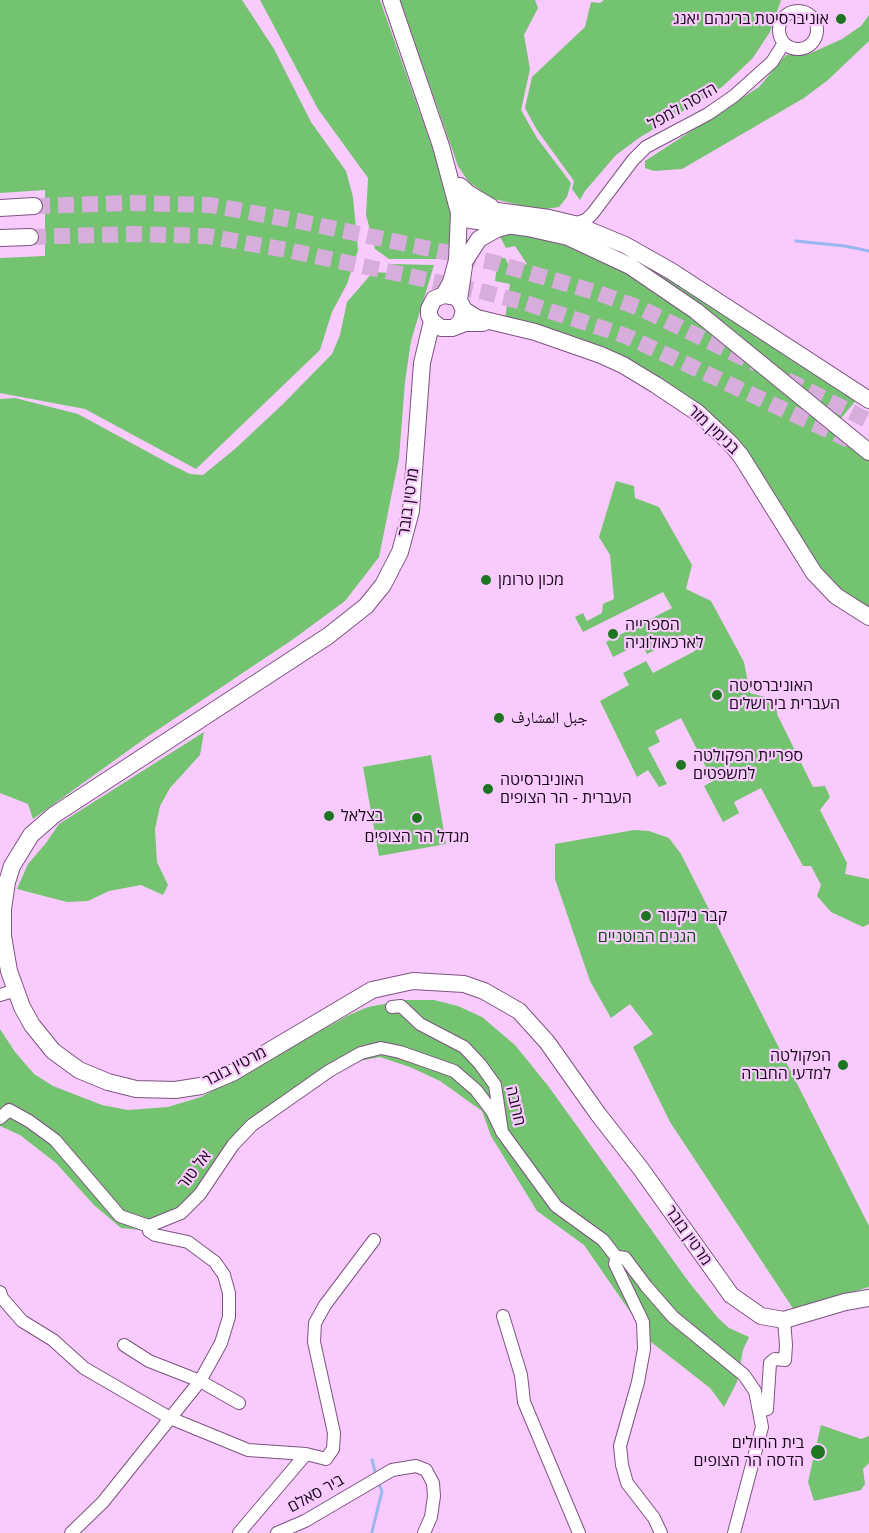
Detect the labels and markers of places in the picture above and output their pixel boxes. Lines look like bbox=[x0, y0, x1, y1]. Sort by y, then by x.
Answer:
place label: אוניברסיטת בריגהם יאנג bbox=[673, 9, 829, 29]
marker: אוניברסיטת בריגהם יאנג bbox=[834, 12, 848, 26]
place label: מכון טרומן bbox=[498, 570, 564, 590]
marker: מכון טרומן bbox=[479, 573, 493, 587]
place label: הספרייה לארכאולוגיה bbox=[625, 615, 704, 653]
marker: הספרייה לארכאולוגיה bbox=[606, 627, 620, 641]
place label: האוניברסיטה העברית בירושלים bbox=[729, 676, 840, 714]
marker: האוניברסיטה העברית בירושלים bbox=[710, 688, 724, 702]
place label: جبل المشارف bbox=[511, 708, 588, 728]
marker: جبل المشارف bbox=[492, 711, 506, 725]
place label: ספריית הפקולטה למשפטים bbox=[693, 746, 803, 784]
marker: ספריית הפקולטה למשפטים bbox=[674, 758, 688, 772]
place label: האוניברסיטה העברית - הר הצופים bbox=[500, 770, 632, 808]
marker: האוניברסיטה העברית - הר הצופים bbox=[481, 782, 495, 796]
place label: בצלאל bbox=[341, 806, 383, 826]
marker: בצלאל bbox=[322, 809, 336, 823]
marker: מגדל הר הצופים bbox=[410, 811, 424, 825]
place label: מגדל הר הצופים bbox=[365, 827, 469, 847]
place label: קבר ניקנור bbox=[658, 906, 727, 926]
marker: קבר ניקנור bbox=[639, 909, 653, 923]
place label: הפקולטה למדעי החברה bbox=[741, 1046, 831, 1084]
marker: הפקולטה למדעי החברה bbox=[836, 1058, 850, 1072]
place label: בית החולים הדסה הר הצופים bbox=[694, 1433, 804, 1471]
marker: בית החולים הדסה הר הצופים bbox=[809, 1443, 827, 1461]

